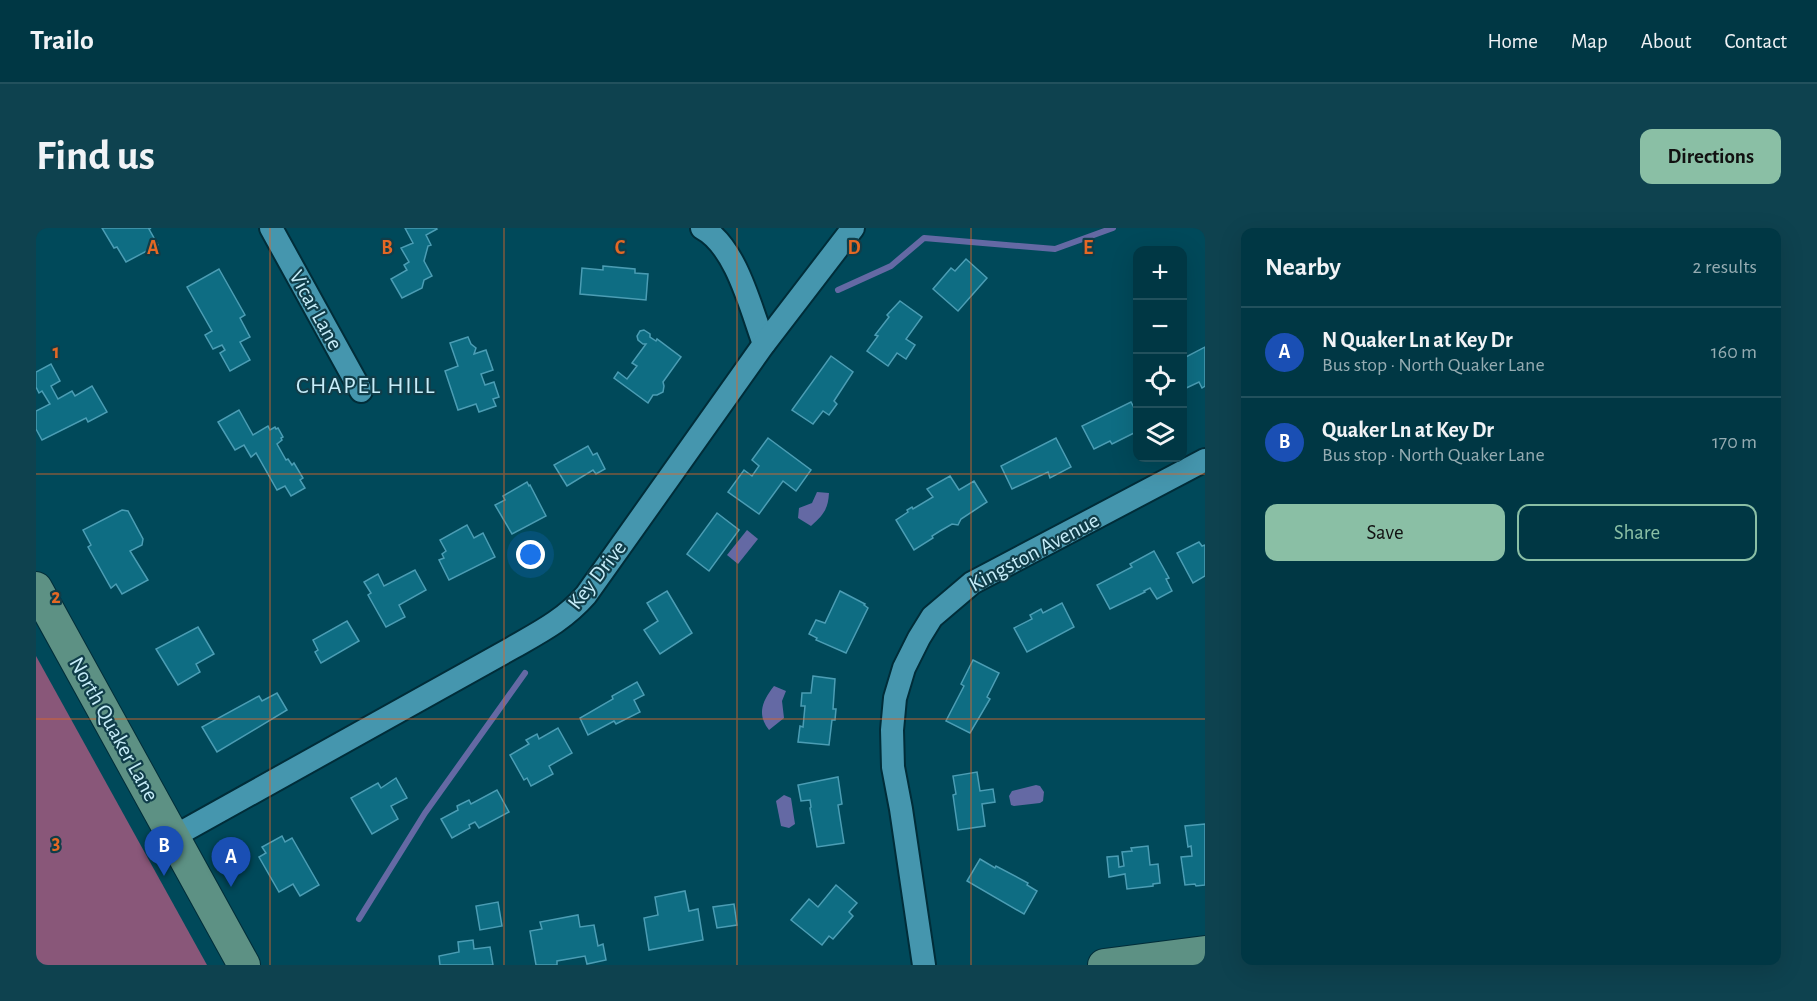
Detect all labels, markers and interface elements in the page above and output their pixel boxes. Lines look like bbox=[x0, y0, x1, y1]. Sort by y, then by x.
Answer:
text: Trailo bbox=[30, 27, 94, 55]
text: Home bbox=[1487, 31, 1538, 52]
text: Map bbox=[1571, 31, 1608, 52]
text: About bbox=[1641, 31, 1691, 52]
text: Contact bbox=[1724, 31, 1787, 52]
button: Directions bbox=[1640, 129, 1781, 184]
text: Find us bbox=[36, 135, 155, 177]
text: A bbox=[147, 238, 159, 258]
text: B bbox=[381, 238, 393, 258]
text: C bbox=[615, 238, 626, 258]
text: D bbox=[847, 238, 861, 258]
text: E bbox=[1083, 238, 1093, 258]
map controls bbox=[1133, 246, 1187, 462]
button: + bbox=[1133, 246, 1187, 300]
text: Nearby bbox=[1265, 254, 1341, 280]
text: 2 results bbox=[1693, 257, 1757, 277]
street label: Vicar Lane bbox=[285, 267, 347, 353]
button: − bbox=[1133, 300, 1187, 354]
text: N Quaker Ln at Key Dr bbox=[1322, 329, 1513, 351]
text: 1 bbox=[52, 342, 60, 362]
text: A bbox=[1279, 342, 1291, 362]
text: 160 m bbox=[1711, 342, 1757, 362]
button: locate bbox=[1133, 354, 1187, 408]
text: Bus stop · North Quaker Lane bbox=[1322, 355, 1545, 375]
district label: CHAPEL HILL bbox=[296, 374, 436, 398]
button: layers bbox=[1133, 408, 1187, 462]
text: Quaker Ln at Key Dr bbox=[1322, 419, 1494, 441]
text: B bbox=[1279, 432, 1290, 452]
text: 170 m bbox=[1712, 432, 1757, 452]
text: Bus stop · North Quaker Lane bbox=[1322, 445, 1545, 465]
button: Save bbox=[1265, 504, 1505, 561]
button: Share bbox=[1517, 504, 1757, 561]
street label: Kingston Avenue bbox=[965, 508, 1103, 596]
street label: Key Drive bbox=[564, 537, 630, 613]
your location bbox=[516, 540, 545, 569]
text: 2 bbox=[51, 587, 61, 607]
street label: North Quaker Lane bbox=[65, 653, 163, 805]
pin: B bbox=[144, 826, 184, 876]
text: 3 bbox=[52, 833, 60, 853]
pin: A bbox=[212, 838, 250, 887]

